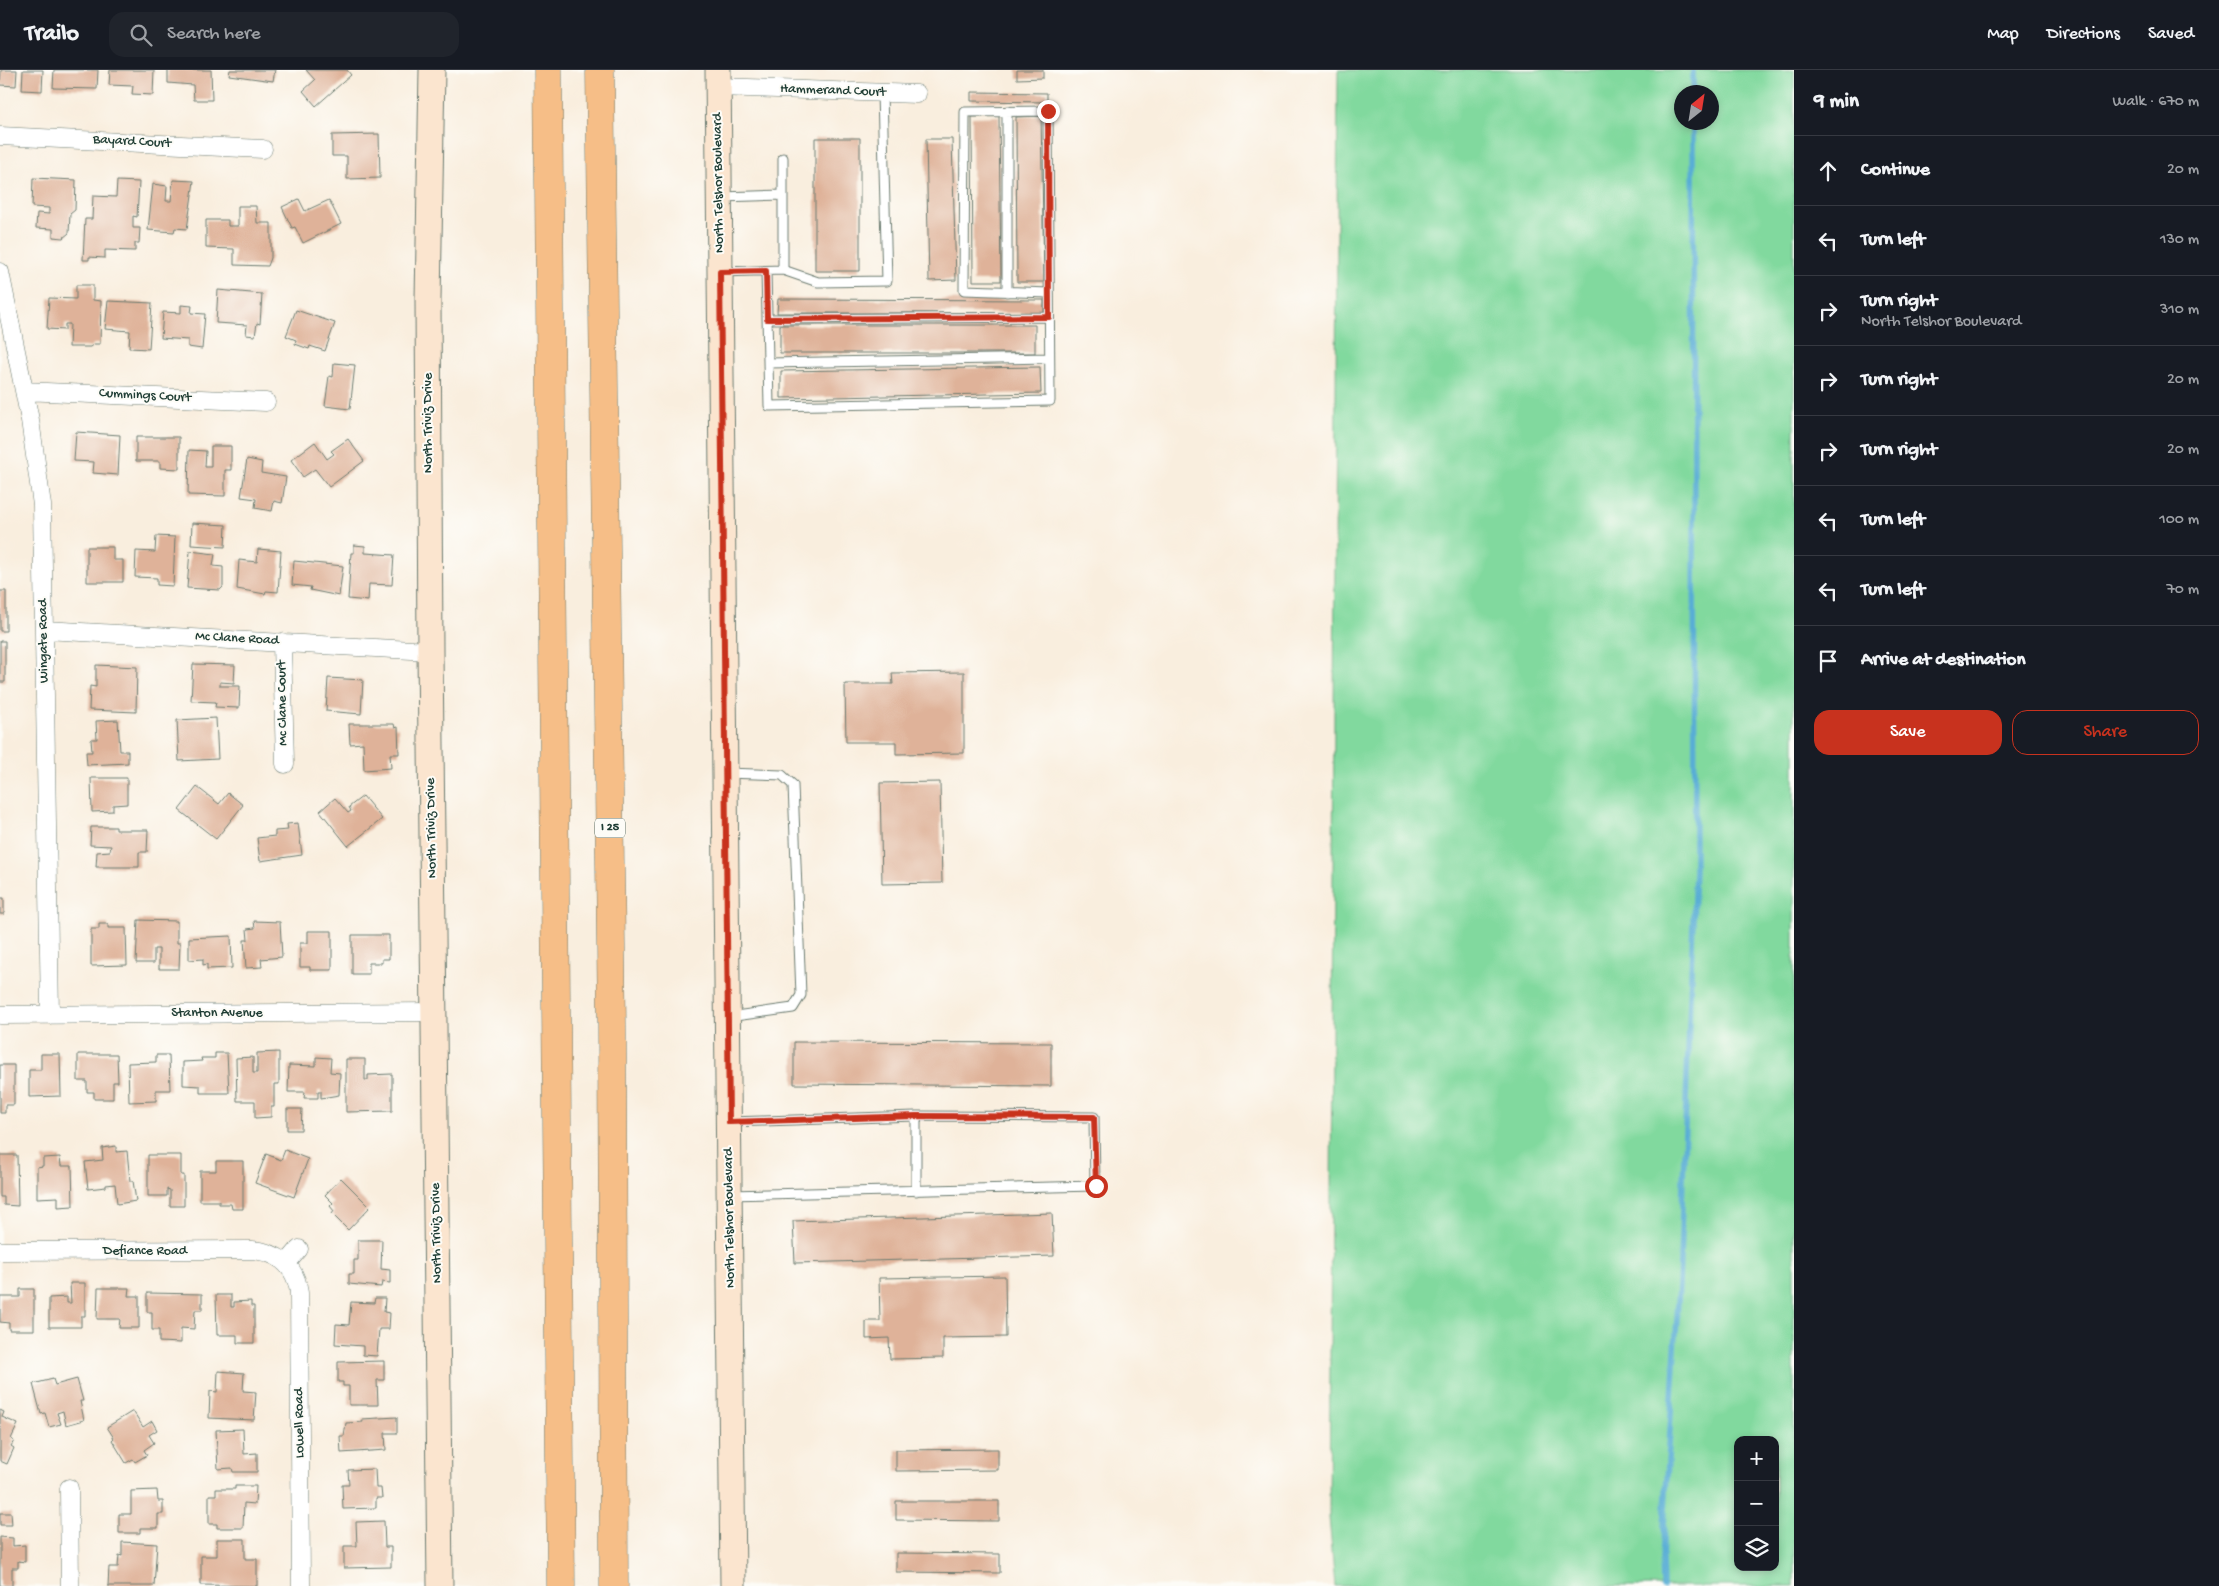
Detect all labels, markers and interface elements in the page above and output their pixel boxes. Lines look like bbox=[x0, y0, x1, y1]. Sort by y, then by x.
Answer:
search box bbox=[109, 12, 459, 57]
text: Trailo bbox=[25, 20, 79, 49]
icon: search bbox=[127, 21, 155, 49]
text: Search here bbox=[167, 23, 261, 46]
text: Map bbox=[1987, 24, 2019, 45]
text: Directions bbox=[2047, 24, 2120, 45]
text: Saved bbox=[2148, 24, 2194, 45]
street label: Hammerand Court bbox=[780, 81, 887, 101]
north arrow bbox=[1674, 85, 1719, 130]
text: 9 min bbox=[1814, 90, 1859, 115]
text: Walk · 670 m bbox=[2113, 93, 2199, 112]
route end bbox=[1037, 100, 1060, 123]
street label: North Telshor Boulevard bbox=[709, 111, 729, 253]
street label: Bayard Court bbox=[92, 131, 173, 153]
icon: ahead bbox=[1814, 157, 1842, 185]
text: Continue bbox=[1861, 159, 1930, 182]
text: 20 m bbox=[2167, 161, 2199, 180]
icon: left bbox=[1814, 227, 1842, 255]
text: Turn left bbox=[1861, 229, 1925, 252]
text: 130 m bbox=[2160, 231, 2199, 250]
text: Turn right bbox=[1861, 290, 1937, 313]
icon: right bbox=[1814, 297, 1842, 325]
text: 310 m bbox=[2160, 301, 2199, 320]
text: North Telshor Boulevard bbox=[1861, 313, 2021, 332]
icon: right bbox=[1814, 367, 1842, 395]
text: Turn right bbox=[1861, 369, 1937, 392]
text: 20 m bbox=[2167, 371, 2199, 390]
street label: North Triviz Drive bbox=[420, 372, 437, 473]
street label: Cummings Court bbox=[98, 385, 193, 407]
icon: right bbox=[1814, 437, 1842, 465]
text: Turn right bbox=[1861, 439, 1937, 462]
text: 20 m bbox=[2167, 441, 2199, 460]
icon: left bbox=[1814, 507, 1842, 535]
text: Turn left bbox=[1861, 509, 1925, 532]
text: 100 m bbox=[2159, 511, 2199, 530]
icon: left bbox=[1814, 577, 1842, 605]
text: Turn left bbox=[1861, 579, 1925, 602]
text: 70 m bbox=[2166, 581, 2199, 600]
street label: Wingate Road bbox=[35, 597, 53, 683]
street label: Mc Clane Road bbox=[195, 628, 281, 650]
icon: arrive bbox=[1814, 647, 1842, 675]
text: Arrive at destination bbox=[1861, 649, 2025, 672]
street label: Mc Clane Court bbox=[274, 659, 292, 746]
button: Save bbox=[1814, 710, 2002, 755]
button: Share bbox=[2012, 710, 2199, 755]
street label: North Triviz Drive bbox=[423, 777, 441, 878]
road number: I 25 bbox=[595, 818, 625, 838]
street label: Stanton Avenue bbox=[171, 1005, 264, 1022]
street label: North Telshor Boulevard bbox=[720, 1146, 740, 1288]
route start bbox=[1085, 1175, 1108, 1198]
street label: North Triviz Drive bbox=[428, 1182, 446, 1283]
street label: Defiance Road bbox=[102, 1243, 189, 1260]
street label: Lowell Road bbox=[291, 1386, 309, 1458]
map controls bbox=[1734, 1436, 1779, 1571]
button: + bbox=[1734, 1436, 1779, 1481]
button: − bbox=[1734, 1481, 1779, 1526]
button: layers bbox=[1734, 1526, 1779, 1571]

